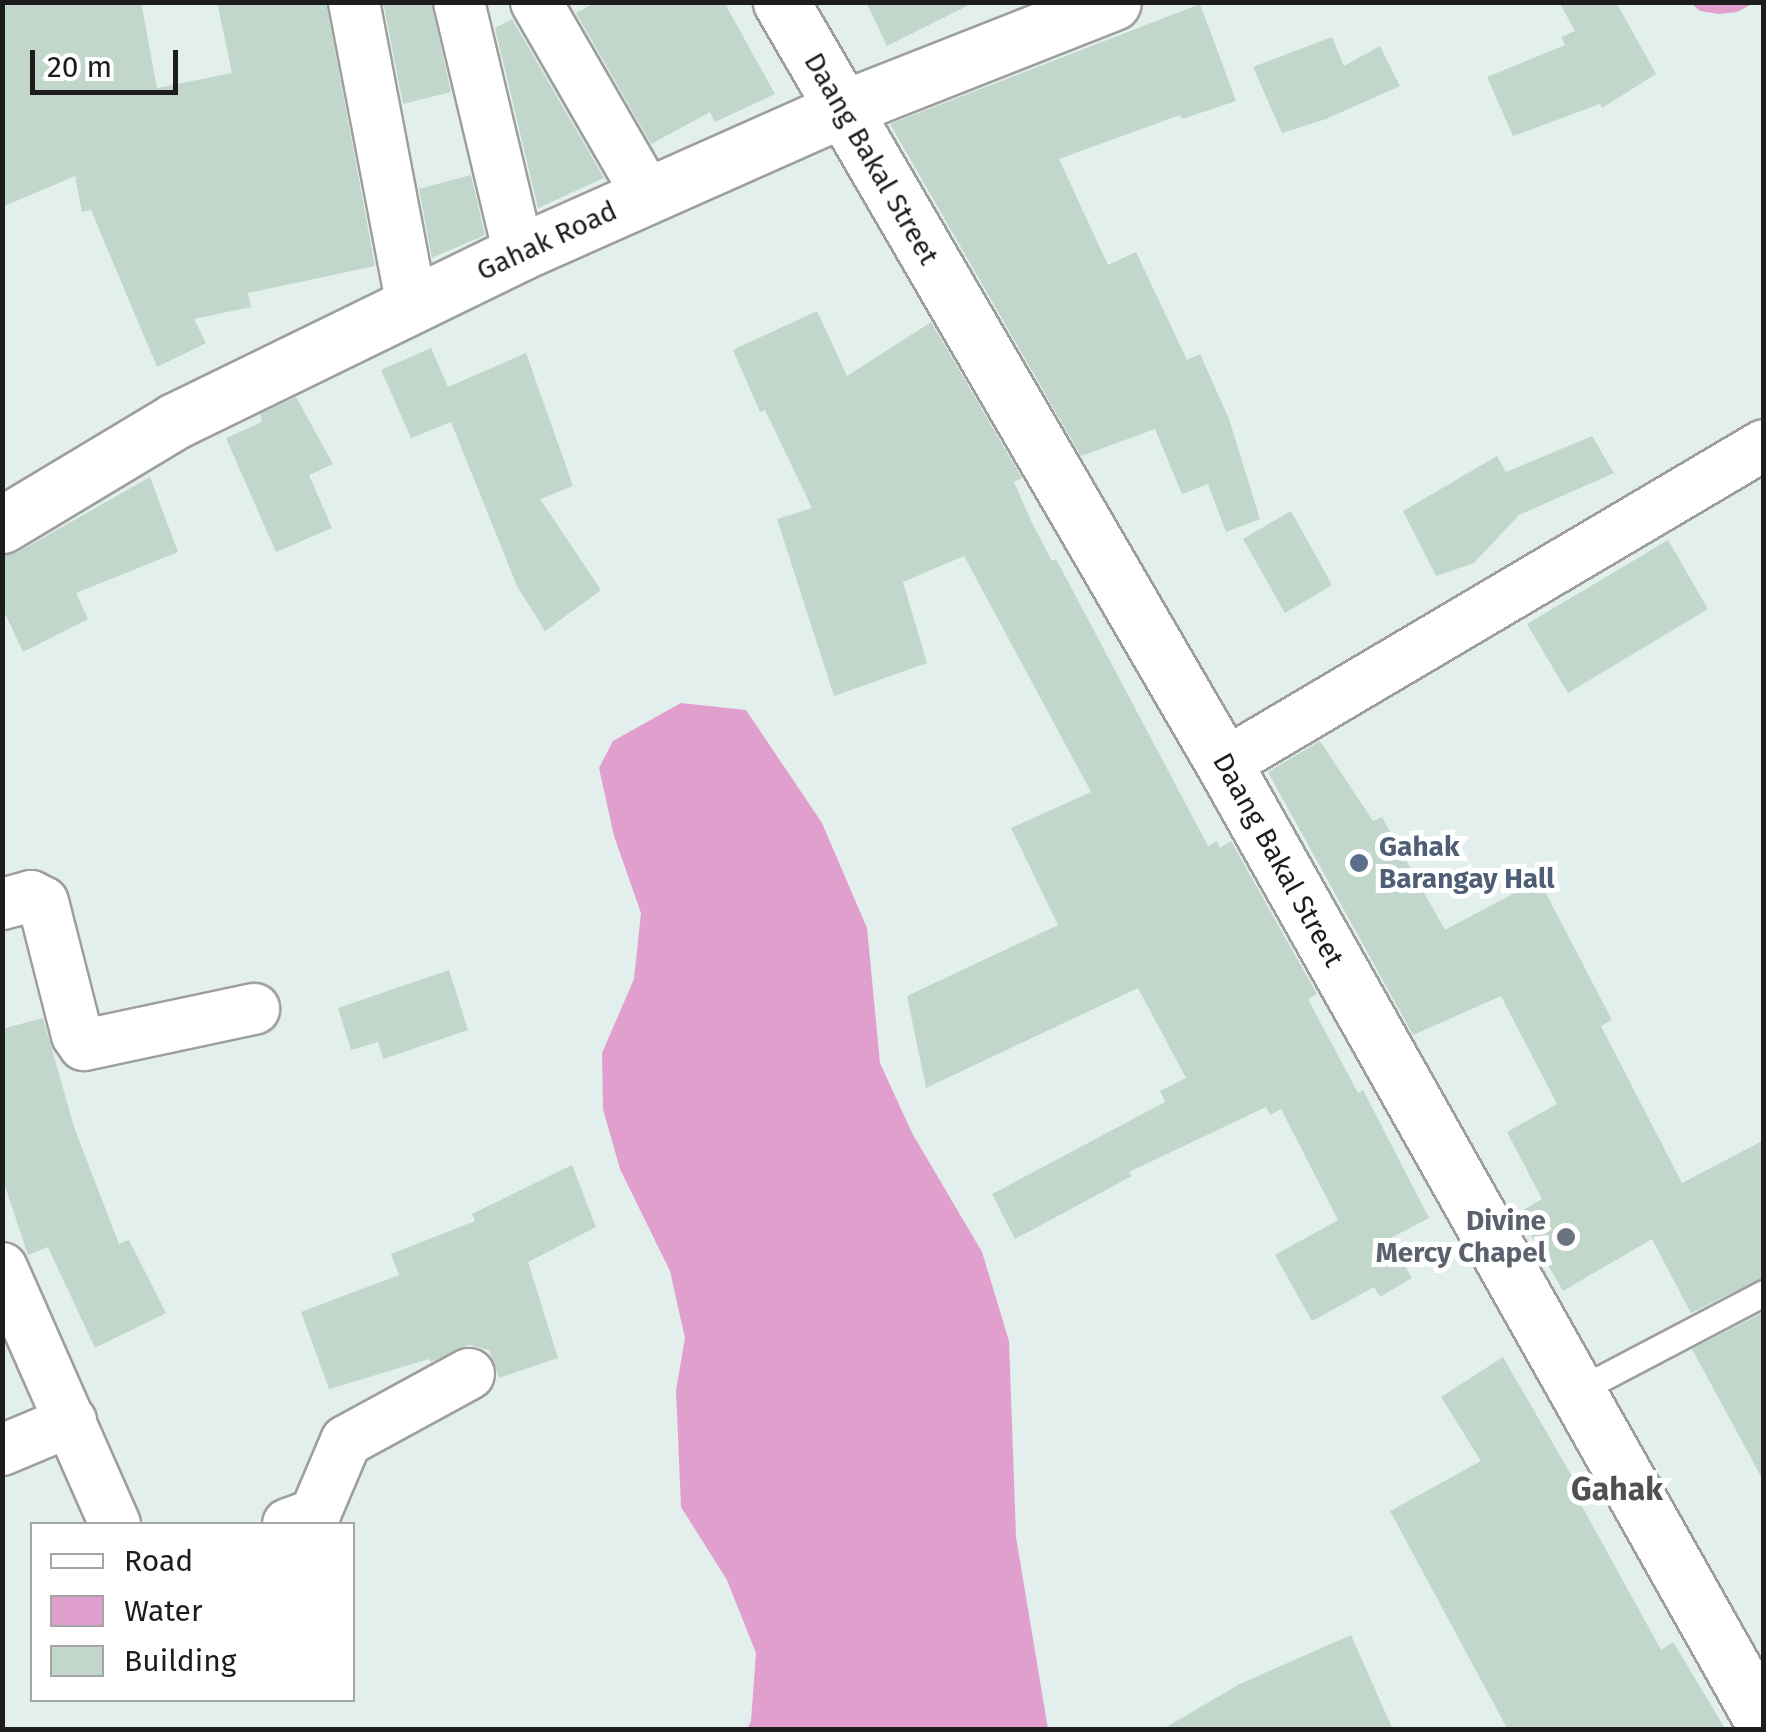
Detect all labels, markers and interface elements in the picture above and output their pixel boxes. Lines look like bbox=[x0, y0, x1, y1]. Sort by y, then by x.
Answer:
scale bar bbox=[35, 30, 182, 92]
street label: Daang Bakal Street bbox=[797, 47, 945, 271]
text: 20 m bbox=[47, 49, 112, 85]
street label: Gahak Road bbox=[472, 194, 622, 288]
street label: Daang Bakal Street bbox=[1205, 747, 1351, 973]
place label: Gahak Barangay Hall bbox=[1379, 830, 1555, 896]
marker: Gahak Barangay Hall bbox=[1348, 852, 1370, 874]
place label: Divine Mercy Chapel bbox=[1376, 1204, 1546, 1270]
marker: Divine Mercy Chapel bbox=[1555, 1226, 1577, 1248]
district label: Gahak bbox=[1571, 1470, 1663, 1508]
legend bbox=[30, 1522, 355, 1702]
text: Road bbox=[124, 1543, 193, 1579]
text: Water bbox=[124, 1593, 203, 1629]
text: Building bbox=[124, 1643, 236, 1679]

